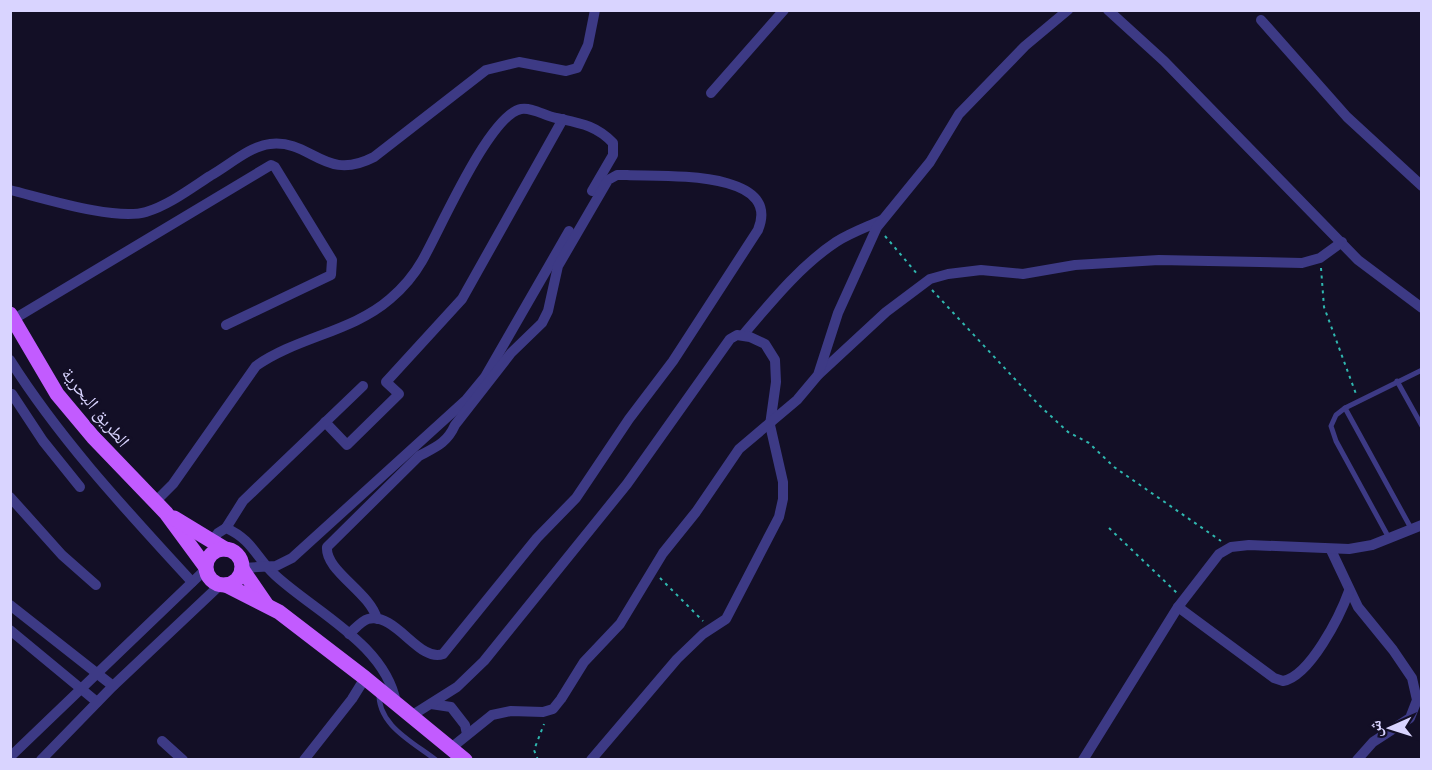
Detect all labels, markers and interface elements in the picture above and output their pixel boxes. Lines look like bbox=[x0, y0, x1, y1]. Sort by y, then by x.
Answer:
street label: الطريق البحرية bbox=[57, 362, 135, 452]
north arrow bbox=[1360, 698, 1420, 758]
text: ش bbox=[1365, 720, 1385, 738]

